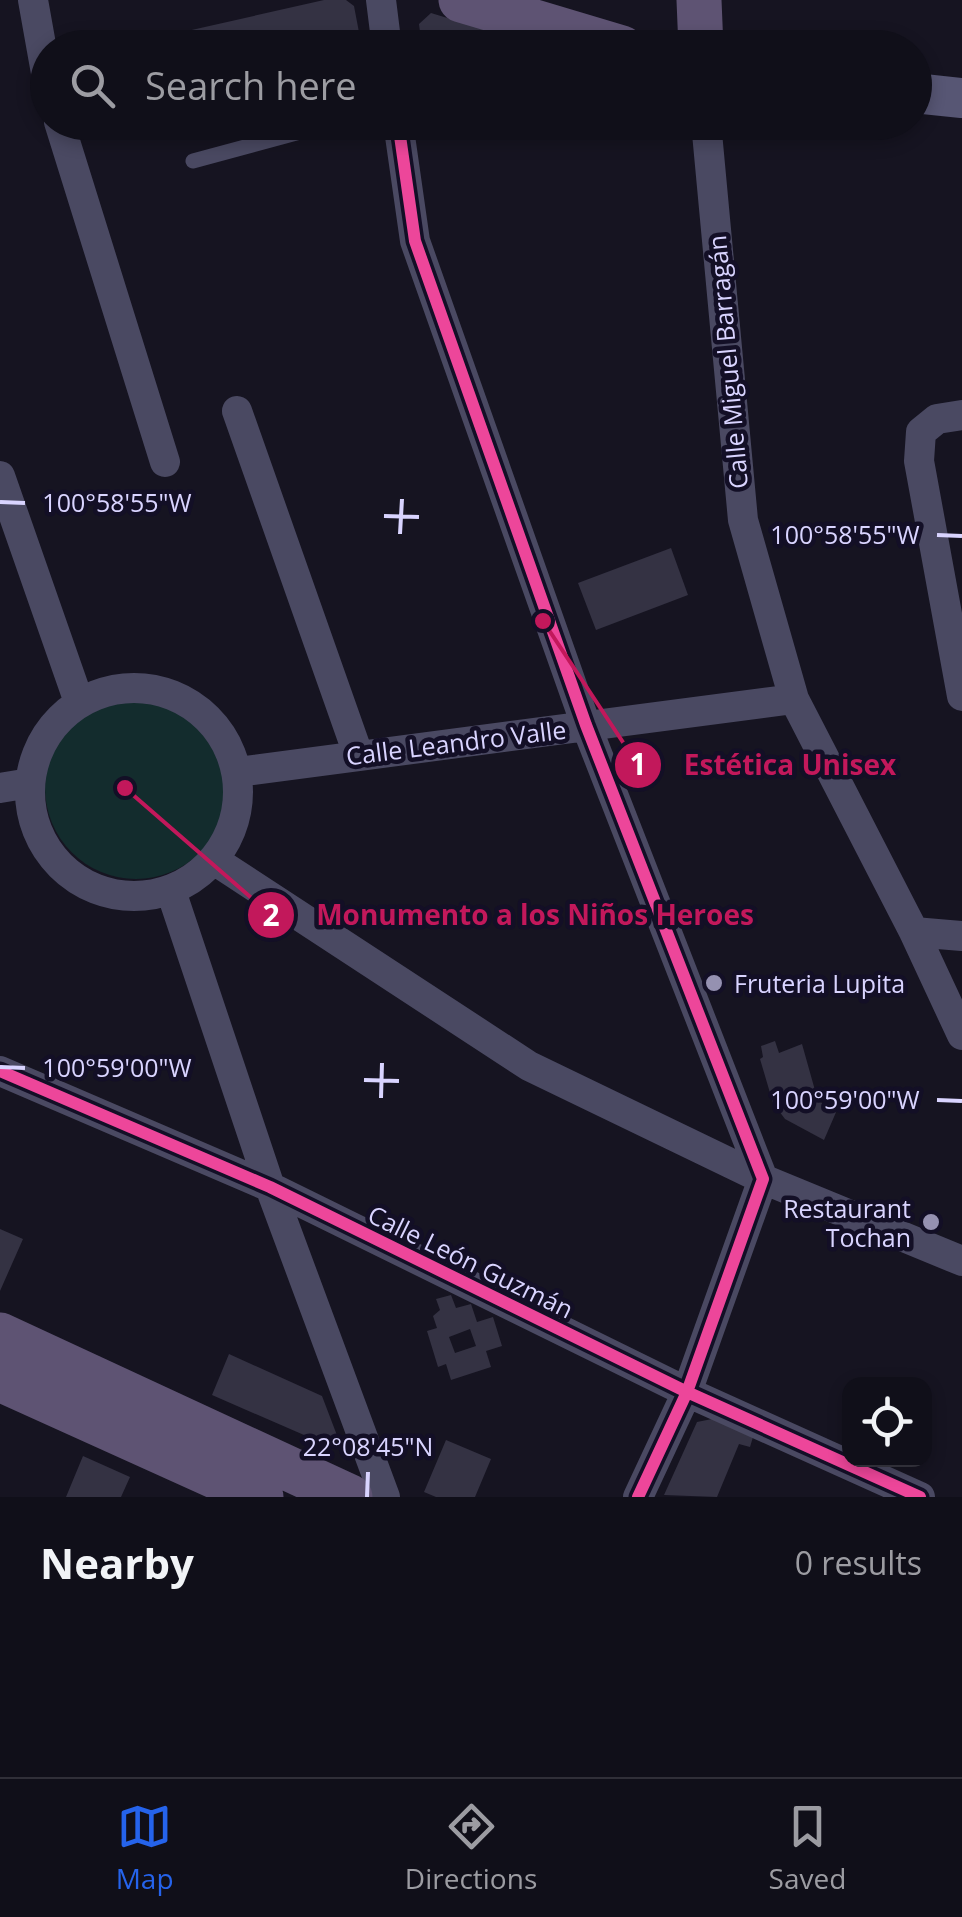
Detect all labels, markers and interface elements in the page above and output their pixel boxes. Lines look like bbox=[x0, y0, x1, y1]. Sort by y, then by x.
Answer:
search box bbox=[30, 30, 932, 140]
icon: search bbox=[65, 58, 120, 113]
text: Search here bbox=[145, 59, 357, 111]
street label: Calle Miguel Barragán bbox=[699, 234, 755, 490]
text: 100°58'55"W bbox=[42, 485, 192, 519]
text: 100°58'55"W bbox=[770, 517, 920, 551]
street label: Calle Leandro Valle bbox=[344, 712, 568, 772]
callout: Estética Unisex bbox=[613, 736, 916, 794]
text: 1 bbox=[629, 743, 647, 784]
text: Estética Unisex bbox=[684, 745, 897, 783]
callout: Monumento a los Niños Heroes bbox=[246, 886, 774, 944]
text: 2 bbox=[262, 894, 280, 935]
text: Monumento a los Niños Heroes bbox=[316, 895, 754, 933]
place label: Fruteria Lupita bbox=[734, 966, 905, 1000]
marker: Fruteria Lupita bbox=[703, 972, 725, 994]
text: 100°59'00"W bbox=[42, 1050, 192, 1084]
text: 100°59'00"W bbox=[770, 1082, 920, 1116]
place label: Restaurant Tochan bbox=[783, 1191, 911, 1254]
street label: Calle León Guzmán bbox=[363, 1197, 579, 1325]
marker: Restaurant Tochan bbox=[920, 1211, 942, 1233]
map controls bbox=[842, 1377, 932, 1467]
button: locate bbox=[842, 1377, 932, 1467]
text: 22°08'45"N bbox=[303, 1429, 433, 1463]
text: Nearby bbox=[40, 1534, 194, 1591]
text: 0 results bbox=[795, 1541, 922, 1584]
tab: Map bbox=[116, 1799, 174, 1897]
tab: Directions bbox=[405, 1799, 537, 1897]
tab: Saved bbox=[769, 1799, 846, 1897]

